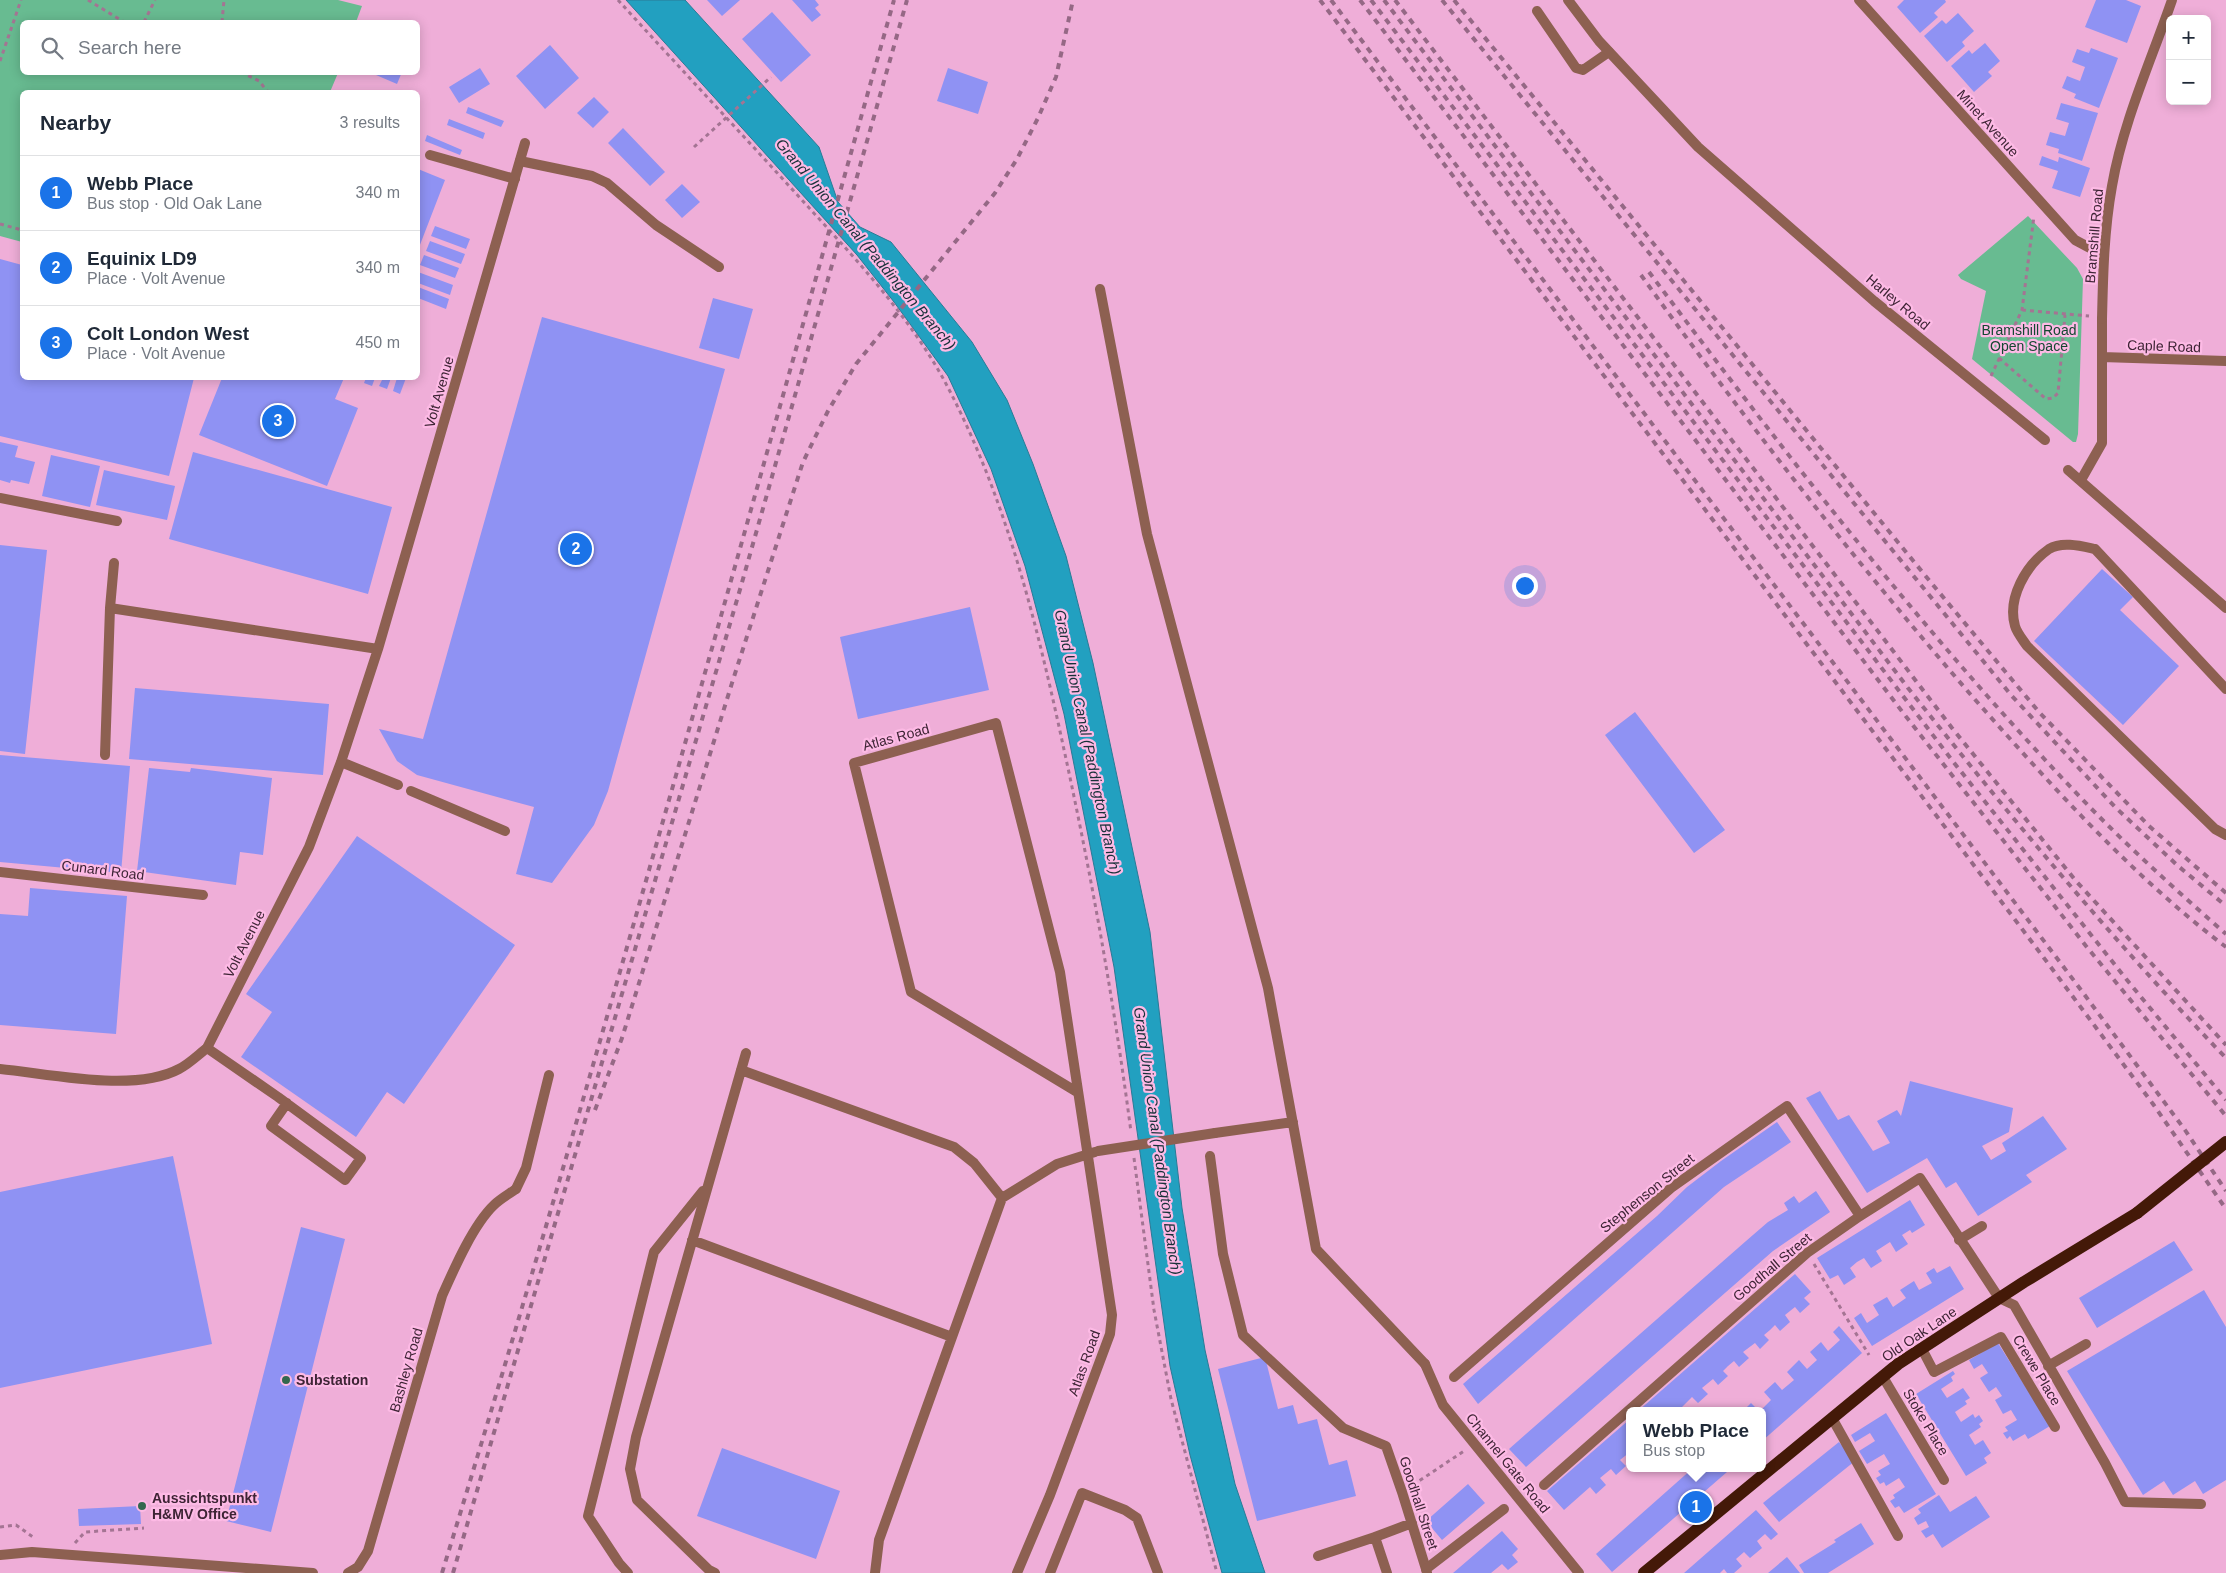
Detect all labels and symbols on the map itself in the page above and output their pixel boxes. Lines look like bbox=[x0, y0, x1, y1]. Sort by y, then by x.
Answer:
street label: Minet Avenue bbox=[1954, 86, 2022, 160]
water label: Grand Union Canal (Paddington Branch) bbox=[773, 135, 959, 353]
street label: Bramshill Road bbox=[2082, 188, 2106, 284]
street label: Harley Road bbox=[1863, 271, 1933, 333]
park label: Bramshill Road Open Space bbox=[1982, 322, 2076, 354]
street label: Caple Road bbox=[2127, 337, 2201, 355]
street label: Volt Avenue bbox=[421, 354, 457, 430]
pin: 3 bbox=[262, 402, 294, 440]
pin: 2 bbox=[560, 530, 592, 568]
your location bbox=[1512, 573, 1538, 599]
water label: Grand Union Canal (Paddington Branch) bbox=[1052, 608, 1124, 876]
street label: Atlas Road bbox=[861, 720, 931, 754]
street label: Cunard Road bbox=[61, 857, 145, 883]
street label: Volt Avenue bbox=[220, 907, 268, 980]
water label: Grand Union Canal (Paddington Branch) bbox=[1131, 1006, 1185, 1276]
street label: Stephenson Street bbox=[1597, 1150, 1697, 1236]
street label: Goodhall Street bbox=[1730, 1230, 1814, 1304]
street label: Old Oak Lane bbox=[1879, 1303, 1959, 1365]
street label: Bashley Road bbox=[386, 1326, 426, 1414]
street label: Atlas Road bbox=[1065, 1328, 1103, 1398]
street label: Crewe Place bbox=[2010, 1332, 2064, 1408]
place label: Substation bbox=[296, 1372, 368, 1388]
marker: Substation bbox=[280, 1374, 292, 1386]
street label: Stoke Place bbox=[1900, 1386, 1952, 1458]
street label: Channel Gate Road bbox=[1463, 1410, 1553, 1516]
street label: Goodhall Street bbox=[1396, 1454, 1442, 1552]
pin: 1 bbox=[1680, 1488, 1712, 1526]
place label: Aussichtspunkt H&MV Office bbox=[152, 1490, 257, 1522]
marker: Aussichtspunkt H&MV Office bbox=[136, 1500, 148, 1512]

